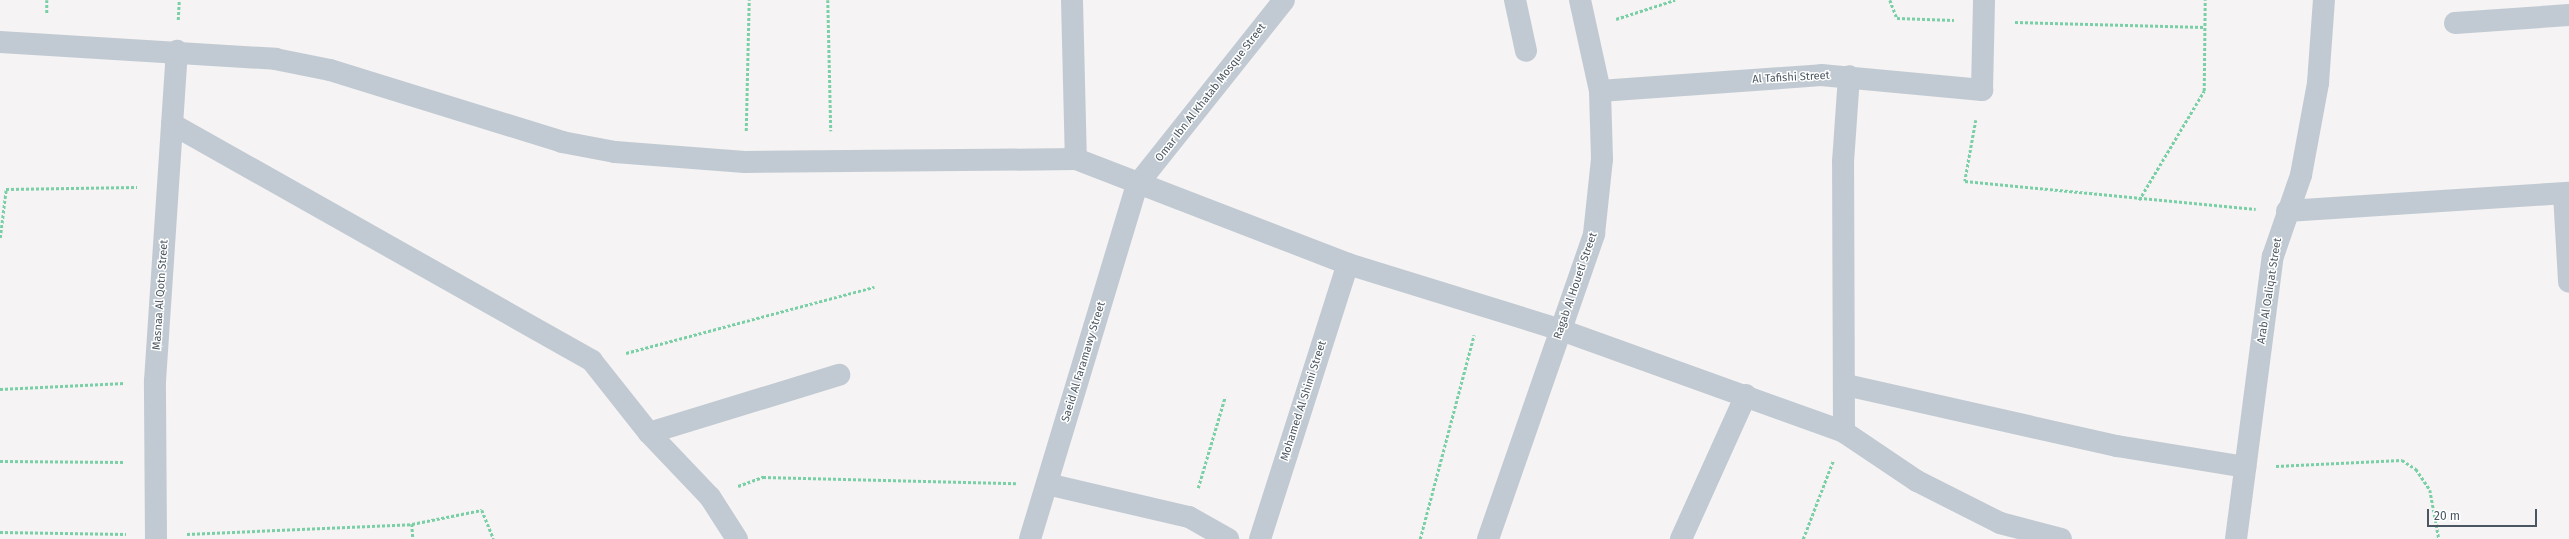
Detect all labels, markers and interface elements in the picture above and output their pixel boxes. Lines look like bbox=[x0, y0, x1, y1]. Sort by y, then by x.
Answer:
street label: Omar Ibn Al Khatab Mosque Street bbox=[1153, 21, 1269, 165]
street label: Al Tafishi Street bbox=[1752, 69, 1830, 87]
street label: Ragab Al Houeti Street bbox=[1552, 231, 1600, 341]
street label: Arab Al Oaliqat Street bbox=[2255, 237, 2285, 345]
street label: Masnaa Al Qotn Street bbox=[151, 239, 171, 351]
street label: Saeid Al Faramawy Street bbox=[1059, 300, 1109, 424]
street label: Mohamed Al Shimi Street bbox=[1278, 339, 1330, 463]
scale bar bbox=[2429, 501, 2539, 527]
text: 20 m bbox=[2434, 509, 2460, 523]

